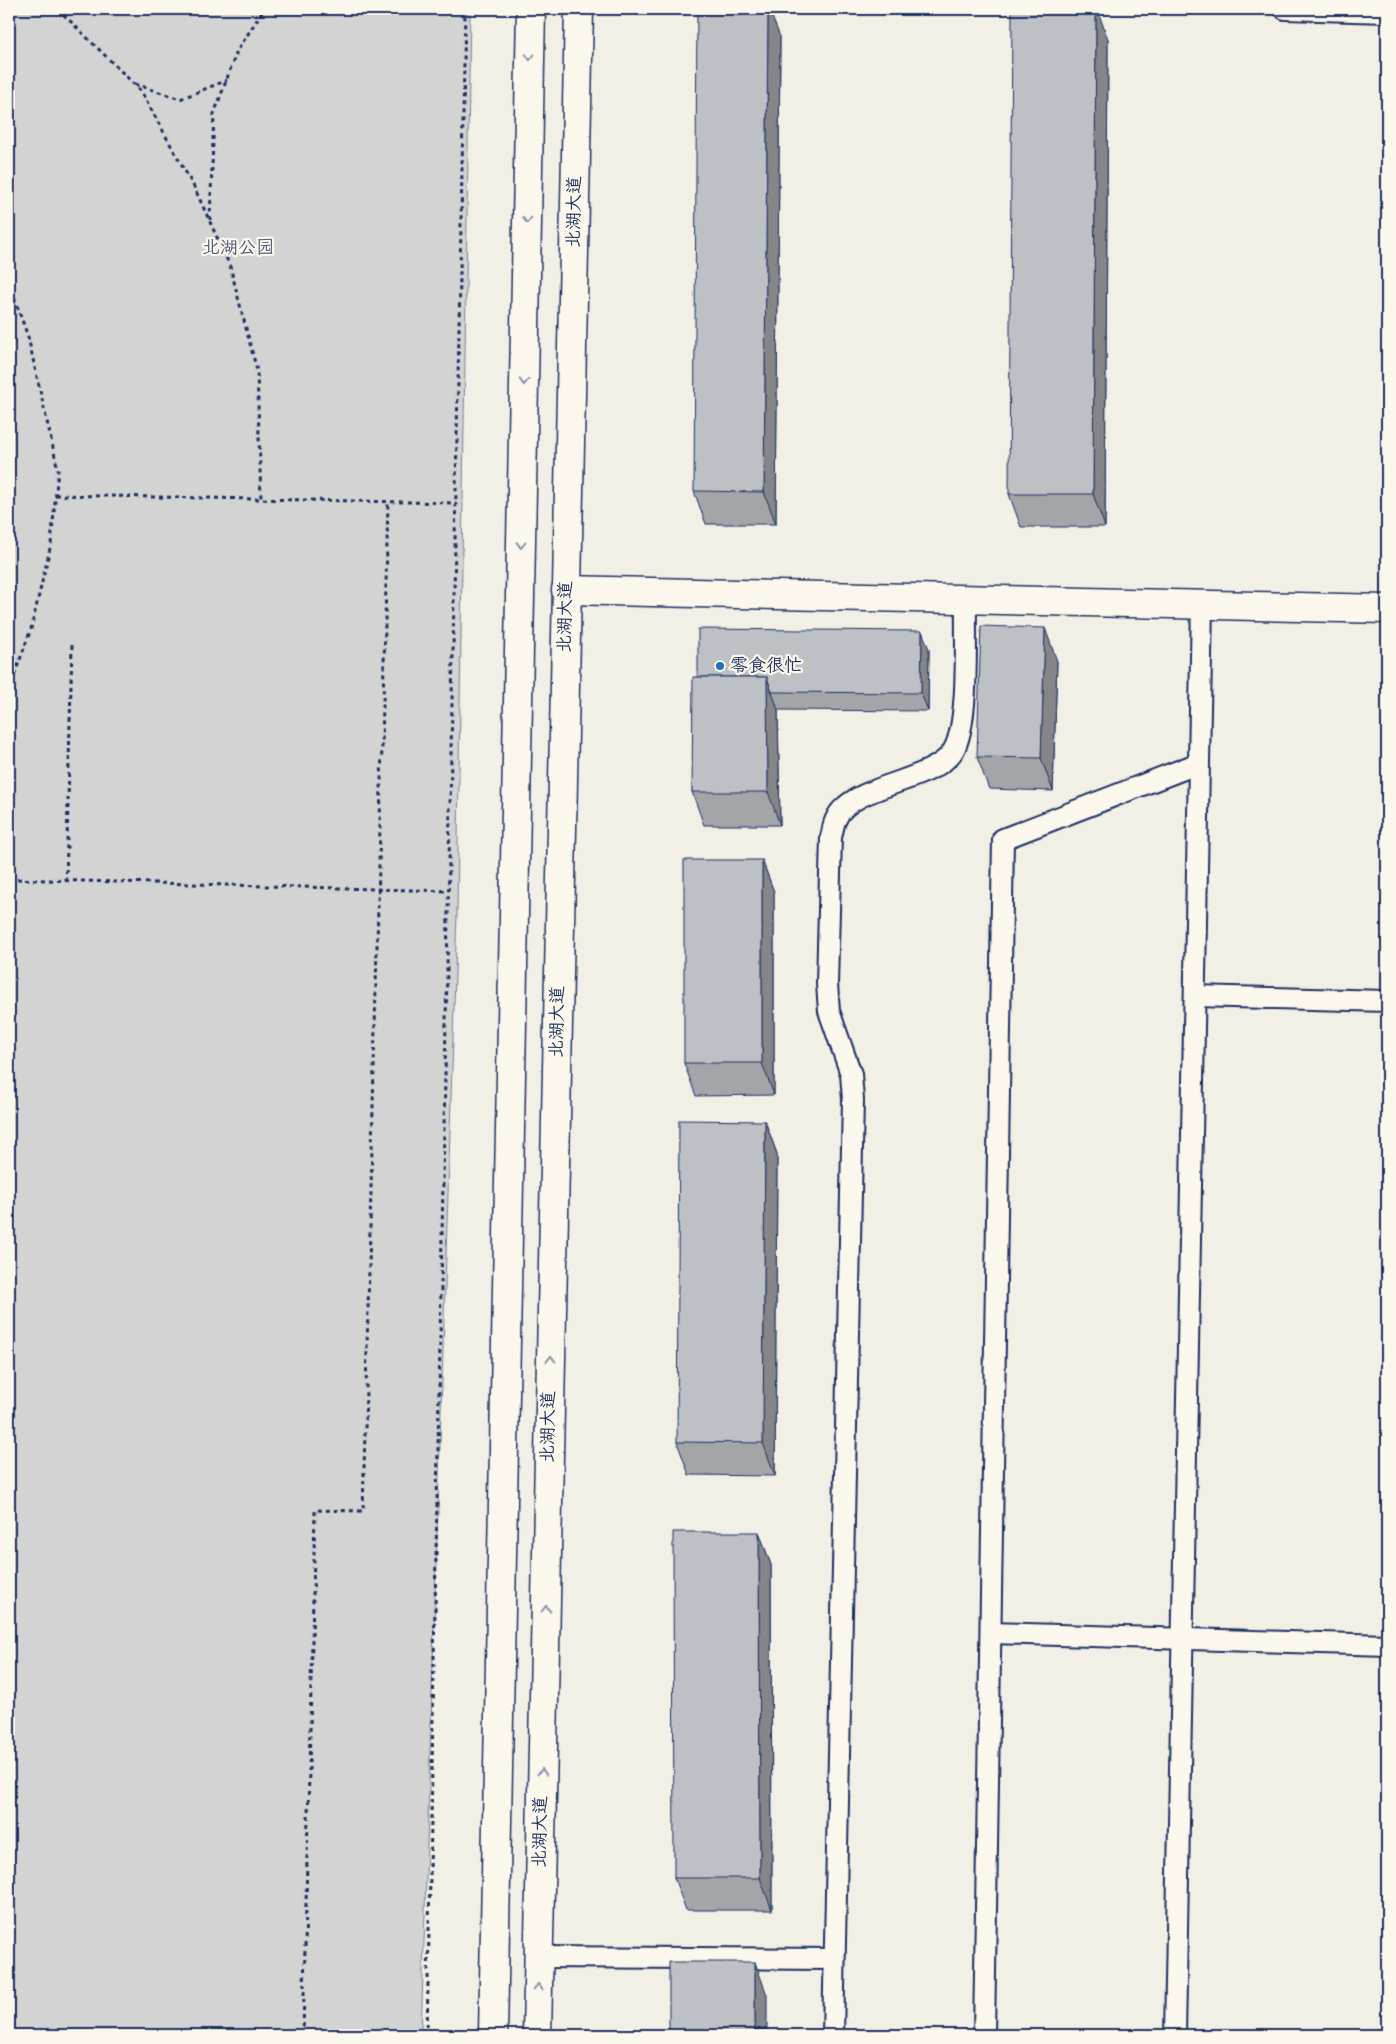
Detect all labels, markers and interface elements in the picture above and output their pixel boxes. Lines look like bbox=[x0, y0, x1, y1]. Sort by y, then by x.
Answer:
one-way arrow bbox=[525, 54, 535, 62]
street label: 北湖大道 bbox=[560, 176, 590, 248]
one-way arrow bbox=[522, 216, 532, 224]
park label: 北湖公园 bbox=[202, 234, 274, 263]
one-way arrow bbox=[519, 379, 529, 387]
one-way arrow bbox=[516, 542, 526, 549]
street label: 北湖大道 bbox=[551, 581, 581, 653]
place label: 零食很忙 bbox=[730, 652, 802, 681]
marker: 零食很忙 bbox=[714, 660, 726, 672]
street label: 北湖大道 bbox=[543, 986, 573, 1058]
one-way arrow bbox=[545, 1355, 556, 1363]
street label: 北湖大道 bbox=[534, 1391, 564, 1463]
one-way arrow bbox=[540, 1605, 551, 1613]
one-way arrow bbox=[537, 1767, 547, 1775]
street label: 北湖大道 bbox=[526, 1796, 556, 1868]
one-way arrow bbox=[533, 1982, 543, 1990]

